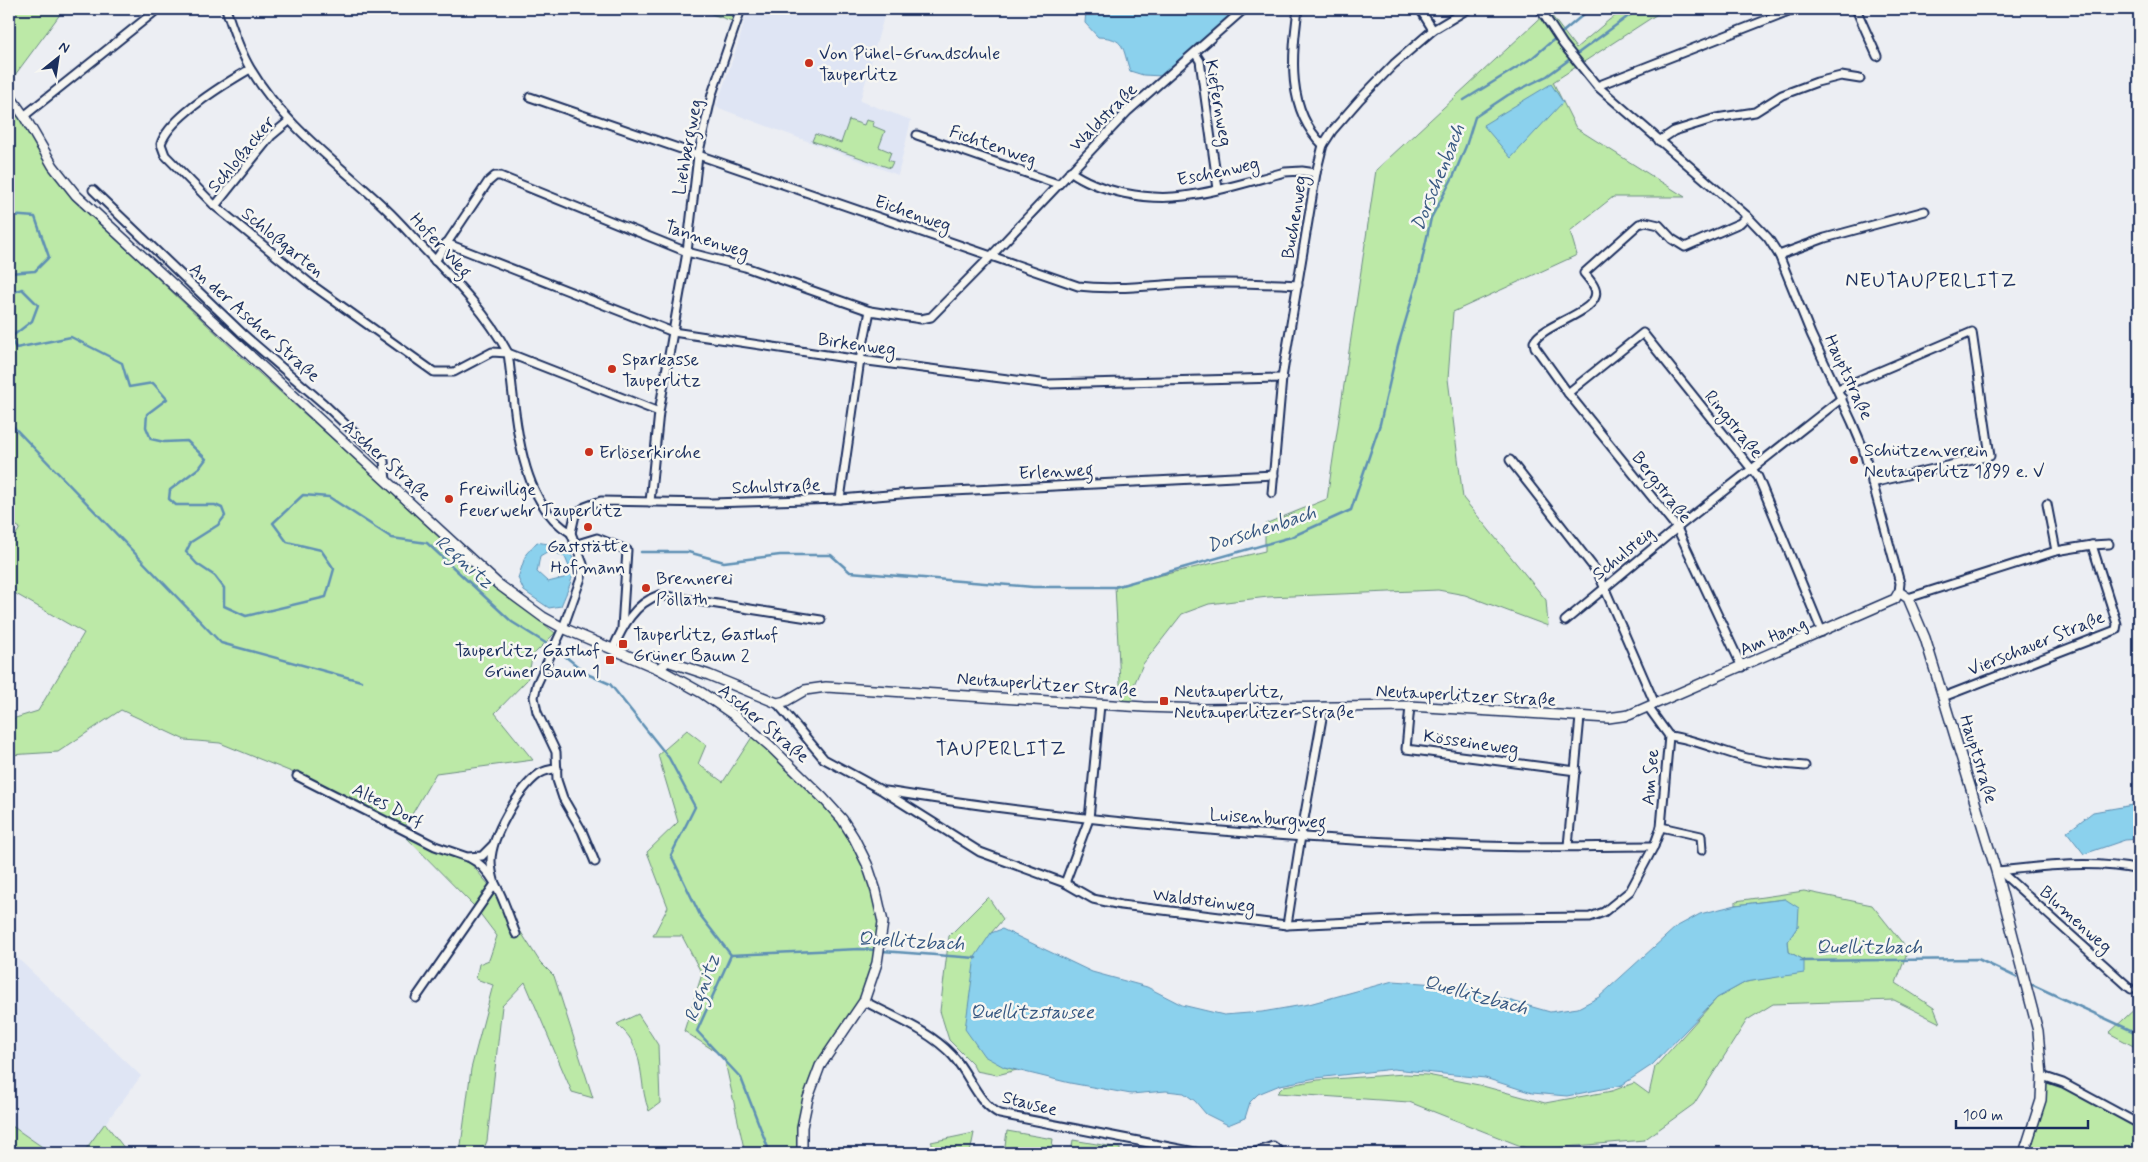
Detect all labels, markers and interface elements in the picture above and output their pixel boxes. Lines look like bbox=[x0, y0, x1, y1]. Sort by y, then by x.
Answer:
north arrow bbox=[32, 32, 82, 82]
text: N bbox=[55, 37, 73, 58]
place label: Von Pühel-Grundschule Tauperlitz bbox=[819, 42, 1000, 87]
marker: Von Pühel-Grundschule Tauperlitz bbox=[803, 57, 815, 69]
street label: Kiefernweg bbox=[1198, 58, 1237, 149]
street label: Waldstraße bbox=[1064, 78, 1143, 157]
street label: Liehbergweg bbox=[668, 97, 710, 197]
street label: Schloßacker bbox=[203, 111, 281, 198]
street label: Fichtenweg bbox=[946, 120, 1039, 172]
water label: Dorschenbach bbox=[1406, 120, 1471, 235]
street label: Eschenweg bbox=[1175, 152, 1262, 193]
street label: Buchenweg bbox=[1277, 174, 1314, 261]
street label: Eichenweg bbox=[871, 190, 954, 239]
street label: Schloßgarten bbox=[236, 202, 329, 284]
street label: Hofer Weg bbox=[402, 208, 477, 285]
street label: Tannenweg bbox=[661, 215, 752, 266]
street label: An der Ascher Straße bbox=[184, 258, 325, 388]
district label: NEUTAUPERLITZ bbox=[1845, 268, 2017, 295]
street label: Birkenweg bbox=[816, 328, 897, 363]
street label: Hauptstraße bbox=[1818, 331, 1878, 424]
place label: Sparkasse Tauperlitz bbox=[622, 348, 701, 393]
marker: Sparkasse Tauperlitz bbox=[606, 363, 618, 375]
street label: Ringstraße bbox=[1697, 385, 1768, 465]
street label: Ascher Straße bbox=[337, 414, 436, 507]
place label: Schützenverein Neutauperlitz 1899 e. V bbox=[1864, 439, 2045, 484]
place label: Erlöserkirche bbox=[599, 441, 701, 465]
marker: Erlöserkirche bbox=[583, 446, 595, 458]
street label: Bergstraße bbox=[1625, 447, 1697, 529]
marker: Schützenverein Neutauperlitz 1899 e. V bbox=[1848, 454, 1860, 466]
street label: Erlenweg bbox=[1018, 458, 1094, 488]
street label: Schulstraße bbox=[731, 473, 821, 501]
place label: Freiwillige Feuerwehr Tauperlitz bbox=[459, 478, 623, 523]
marker: Freiwillige Feuerwehr Tauperlitz bbox=[443, 493, 455, 505]
water label: Dorschenbach bbox=[1204, 500, 1320, 559]
marker: Gaststätte Hofmann bbox=[582, 521, 594, 533]
street label: Schulsteig bbox=[1588, 521, 1660, 586]
water label: Regnitz bbox=[428, 530, 499, 596]
place label: Gaststätte Hofmann bbox=[547, 535, 629, 580]
place label: Brennerei Pöllath bbox=[656, 567, 733, 612]
marker: Brennerei Pöllath bbox=[640, 582, 652, 594]
street label: Vierschauer Straße bbox=[1964, 605, 2109, 682]
street label: Am Hang bbox=[1736, 611, 1811, 662]
place label: Tauperlitz, Gasthof Grüner Baum 2 bbox=[633, 623, 779, 668]
marker: Tauperlitz, Gasthof Grüner Baum 2 bbox=[617, 638, 629, 650]
place label: Tauperlitz, Gasthof Grüner Baum 1 bbox=[455, 639, 600, 684]
marker: Tauperlitz, Gasthof Grüner Baum 1 bbox=[604, 654, 616, 666]
street label: Neutauperlitzer Straße bbox=[956, 667, 1138, 703]
street label: Ascher Straße bbox=[713, 679, 814, 769]
street label: Neutauperlitzer Straße bbox=[1375, 679, 1557, 713]
place label: Neutauperlitz, Neutauperlitzer Straße bbox=[1174, 680, 1355, 725]
marker: Neutauperlitz, Neutauperlitzer Straße bbox=[1158, 695, 1170, 707]
street label: Hauptstraße bbox=[1953, 712, 2003, 807]
street label: Kösseineweg bbox=[1422, 724, 1520, 763]
district label: TAUPERLITZ bbox=[936, 736, 1066, 763]
street label: Am See bbox=[1637, 748, 1665, 806]
street label: Altes Dorf bbox=[348, 778, 427, 834]
street label: Luisenburgweg bbox=[1209, 803, 1327, 837]
street label: Blumenweg bbox=[2033, 881, 2117, 960]
street label: Waldsteinweg bbox=[1151, 883, 1257, 920]
water label: Quellitzbach bbox=[857, 926, 965, 957]
water label: Quellitzbach bbox=[1816, 935, 1923, 960]
water label: Regnitz bbox=[679, 951, 728, 1026]
water label: Quellitzbach bbox=[1421, 970, 1531, 1021]
water label: Quellitzstausee bbox=[970, 1000, 1095, 1025]
street label: Stausee bbox=[999, 1086, 1060, 1122]
scale bar bbox=[1956, 1097, 2088, 1129]
text: 100 m bbox=[1963, 1106, 2003, 1126]

